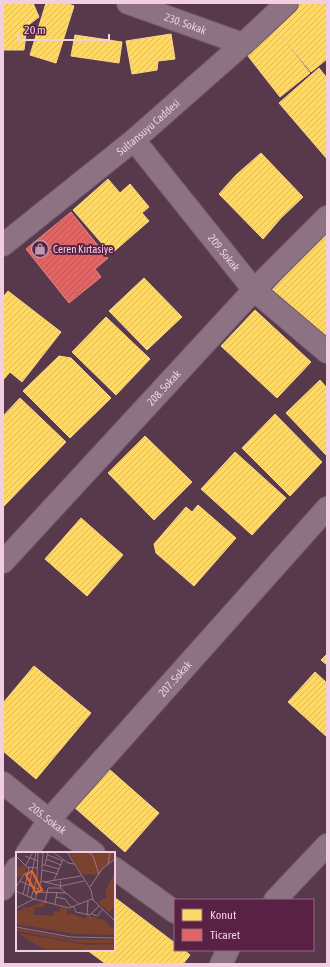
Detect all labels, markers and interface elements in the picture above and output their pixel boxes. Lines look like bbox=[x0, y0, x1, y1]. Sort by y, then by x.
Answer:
street label: 230. Sokak bbox=[163, 11, 208, 37]
scale bar bbox=[18, 16, 109, 42]
text: 20 m bbox=[24, 23, 46, 37]
street label: Sultansuyu Caddesi bbox=[114, 97, 182, 157]
street label: 209. Sokak bbox=[206, 232, 242, 273]
shop icon: Ceren Kırtasiye bbox=[30, 239, 50, 259]
place label: Ceren Kırtasiye bbox=[53, 243, 113, 255]
street label: 208. Sokak bbox=[145, 368, 183, 408]
street label: 207. Sokak bbox=[156, 658, 194, 699]
street label: 205. Sokak bbox=[27, 800, 69, 837]
inset map bbox=[16, 852, 115, 951]
legend bbox=[174, 899, 314, 951]
text: Konut bbox=[210, 908, 237, 922]
text: Ticaret bbox=[210, 928, 241, 942]

